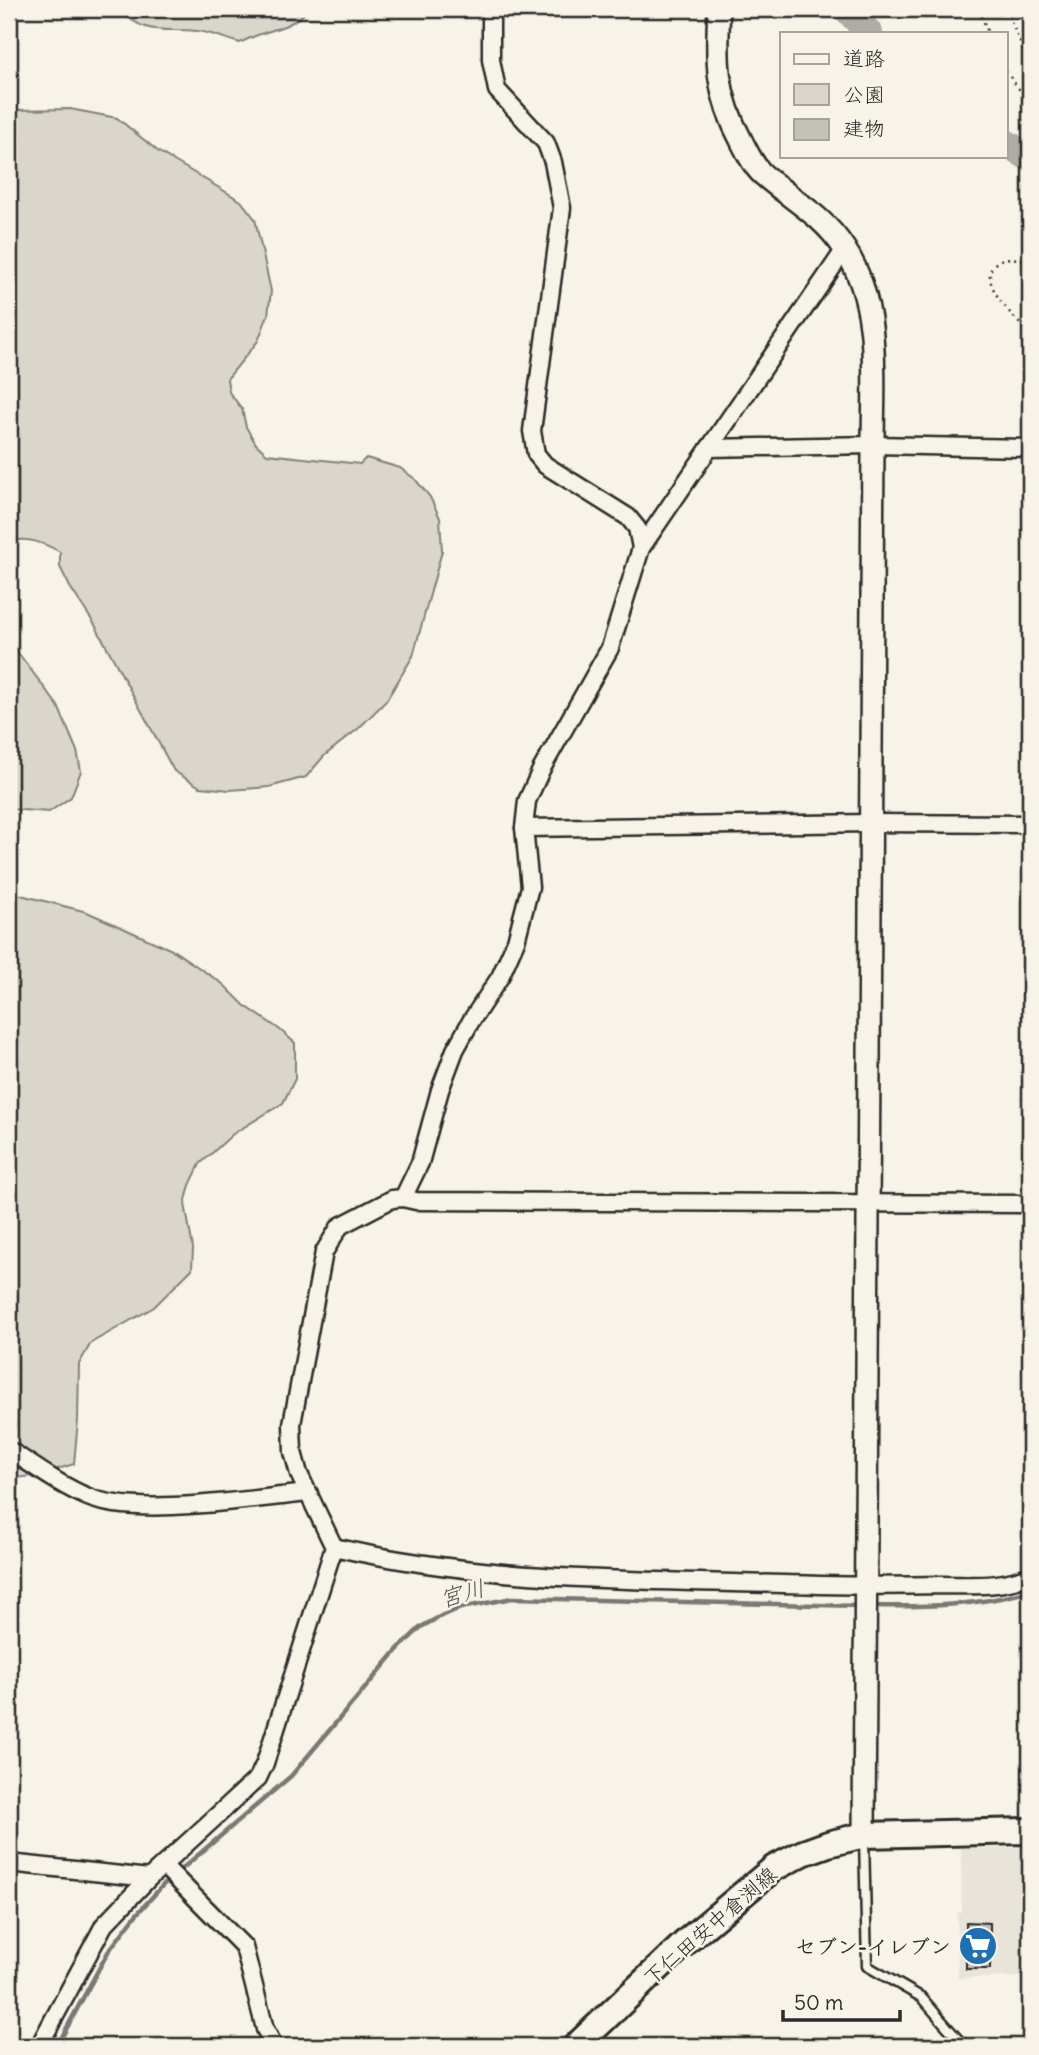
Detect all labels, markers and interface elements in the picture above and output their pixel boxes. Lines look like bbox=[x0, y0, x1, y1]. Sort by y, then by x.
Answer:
legend bbox=[780, 32, 1007, 158]
text: 道路 bbox=[843, 45, 885, 72]
text: 公園 bbox=[843, 81, 885, 108]
text: 建物 bbox=[843, 115, 885, 142]
water label: 宮川 bbox=[436, 1573, 488, 1613]
street label: 下仁田安中倉渕線 bbox=[638, 1861, 782, 1991]
supermarket icon: セブン-イレブン bbox=[957, 1925, 999, 1967]
place label: セブン-イレブン bbox=[795, 1933, 951, 1960]
scale bar bbox=[783, 1978, 901, 2022]
text: 50 m bbox=[794, 1989, 843, 2016]

